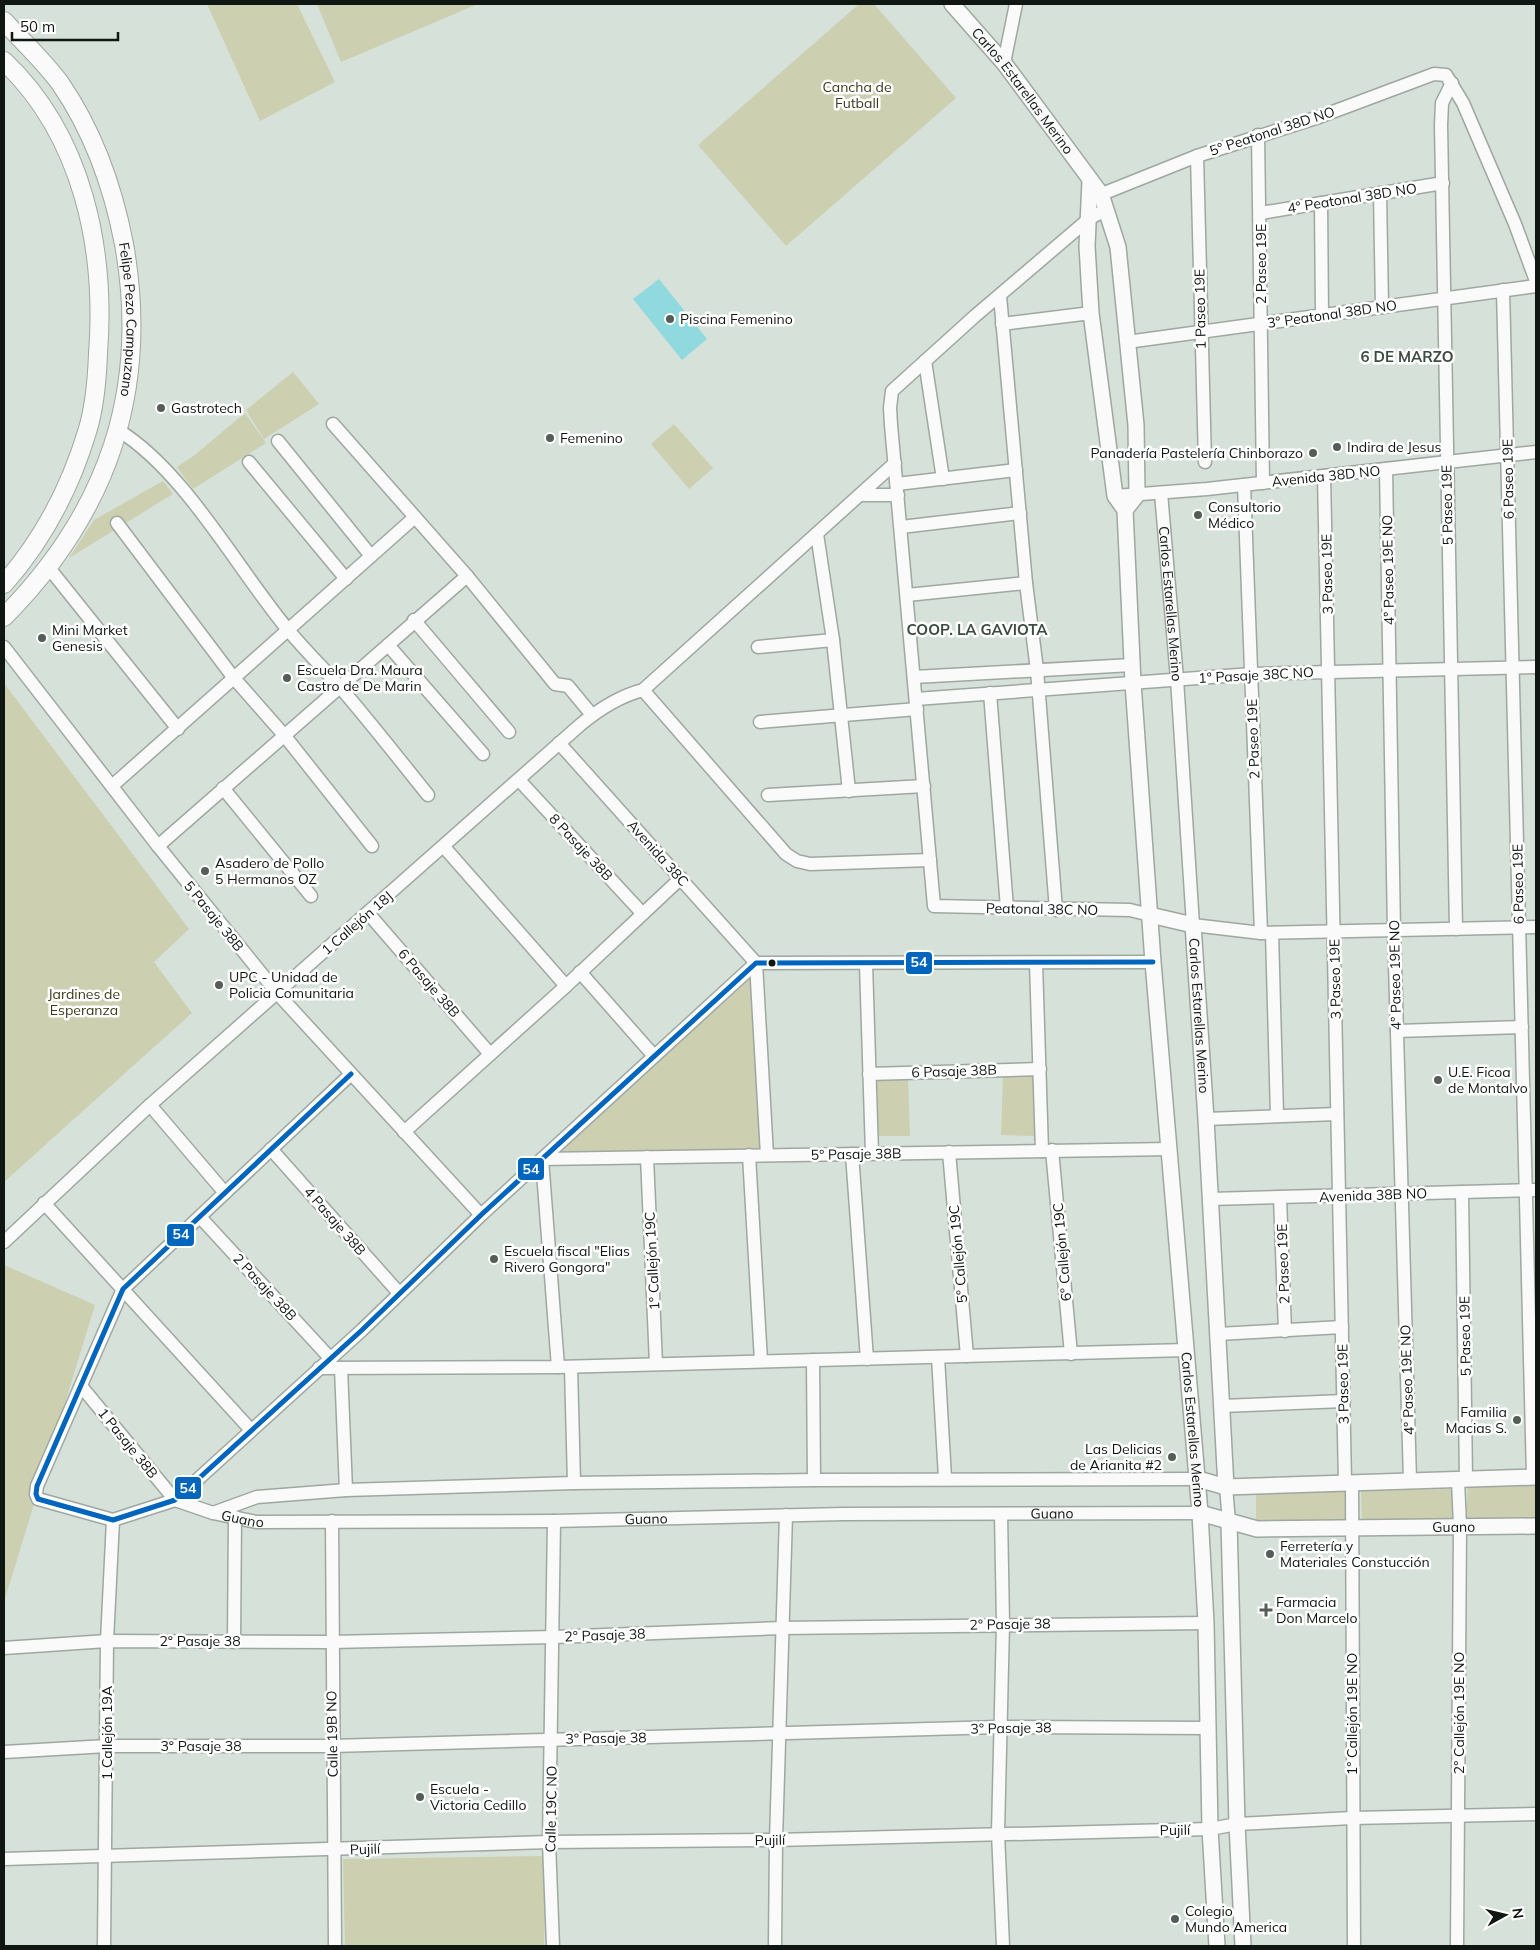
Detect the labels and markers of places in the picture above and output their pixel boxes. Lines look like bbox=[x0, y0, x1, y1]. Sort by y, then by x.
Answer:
place label: Piscina Femenino bbox=[680, 310, 793, 328]
marker: Piscina Femenino bbox=[664, 313, 676, 325]
place label: Gastrotech bbox=[171, 399, 242, 417]
marker: Gastrotech bbox=[155, 402, 167, 414]
place label: Femenino bbox=[560, 429, 623, 447]
marker: Femenino bbox=[544, 432, 556, 444]
place label: Indira de Jesus bbox=[1347, 438, 1442, 456]
marker: Indira de Jesus bbox=[1331, 441, 1343, 453]
place label: Panadería Pastelería Chinborazo bbox=[1091, 444, 1303, 462]
marker: Panadería Pastelería Chinborazo bbox=[1307, 447, 1319, 459]
place label: Consultorio Médico bbox=[1208, 498, 1281, 532]
marker: Consultorio Médico bbox=[1192, 509, 1204, 521]
place label: Mini Market Genesis bbox=[52, 621, 128, 655]
marker: Mini Market Genesis bbox=[36, 632, 48, 644]
place label: Escuela Dra. Maura Castro de De Marin bbox=[297, 661, 423, 695]
marker: Escuela Dra. Maura Castro de De Marin bbox=[281, 672, 293, 684]
place label: Asadero de Pollo 5 Hermanos OZ bbox=[215, 854, 324, 888]
marker: Asadero de Pollo 5 Hermanos OZ bbox=[199, 865, 211, 877]
unlabelled marker bbox=[767, 958, 777, 968]
place label: UPC - Unidad de Policia Comunitaria bbox=[229, 968, 354, 1002]
marker: UPC - Unidad de Policia Comunitaria bbox=[213, 979, 225, 991]
place label: U.E. Ficoa de Montalvo bbox=[1448, 1063, 1528, 1097]
marker: U.E. Ficoa de Montalvo bbox=[1432, 1074, 1444, 1086]
place label: Escuela fiscal "Elias Rivero Gongora" bbox=[504, 1242, 630, 1276]
marker: Escuela fiscal "Elias Rivero Gongora" bbox=[488, 1253, 500, 1265]
place label: Familia Macias S. bbox=[1446, 1403, 1507, 1437]
marker: Familia Macias S. bbox=[1511, 1414, 1523, 1426]
place label: Las Delicias de Arianita #2 bbox=[1070, 1440, 1162, 1474]
marker: Las Delicias de Arianita #2 bbox=[1166, 1451, 1178, 1463]
place label: Ferretería y Materiales Constucción bbox=[1280, 1537, 1430, 1571]
marker: Ferretería y Materiales Constucción bbox=[1264, 1548, 1276, 1560]
place label: Farmacia Don Marcelo bbox=[1276, 1593, 1357, 1627]
marker: Farmacia Don Marcelo bbox=[1260, 1604, 1272, 1616]
place label: Escuela - Victoria Cedillo bbox=[430, 1780, 526, 1814]
marker: Escuela - Victoria Cedillo bbox=[414, 1791, 426, 1803]
place label: Colegio Mundo America bbox=[1185, 1902, 1287, 1936]
marker: Colegio Mundo America bbox=[1169, 1913, 1181, 1925]

